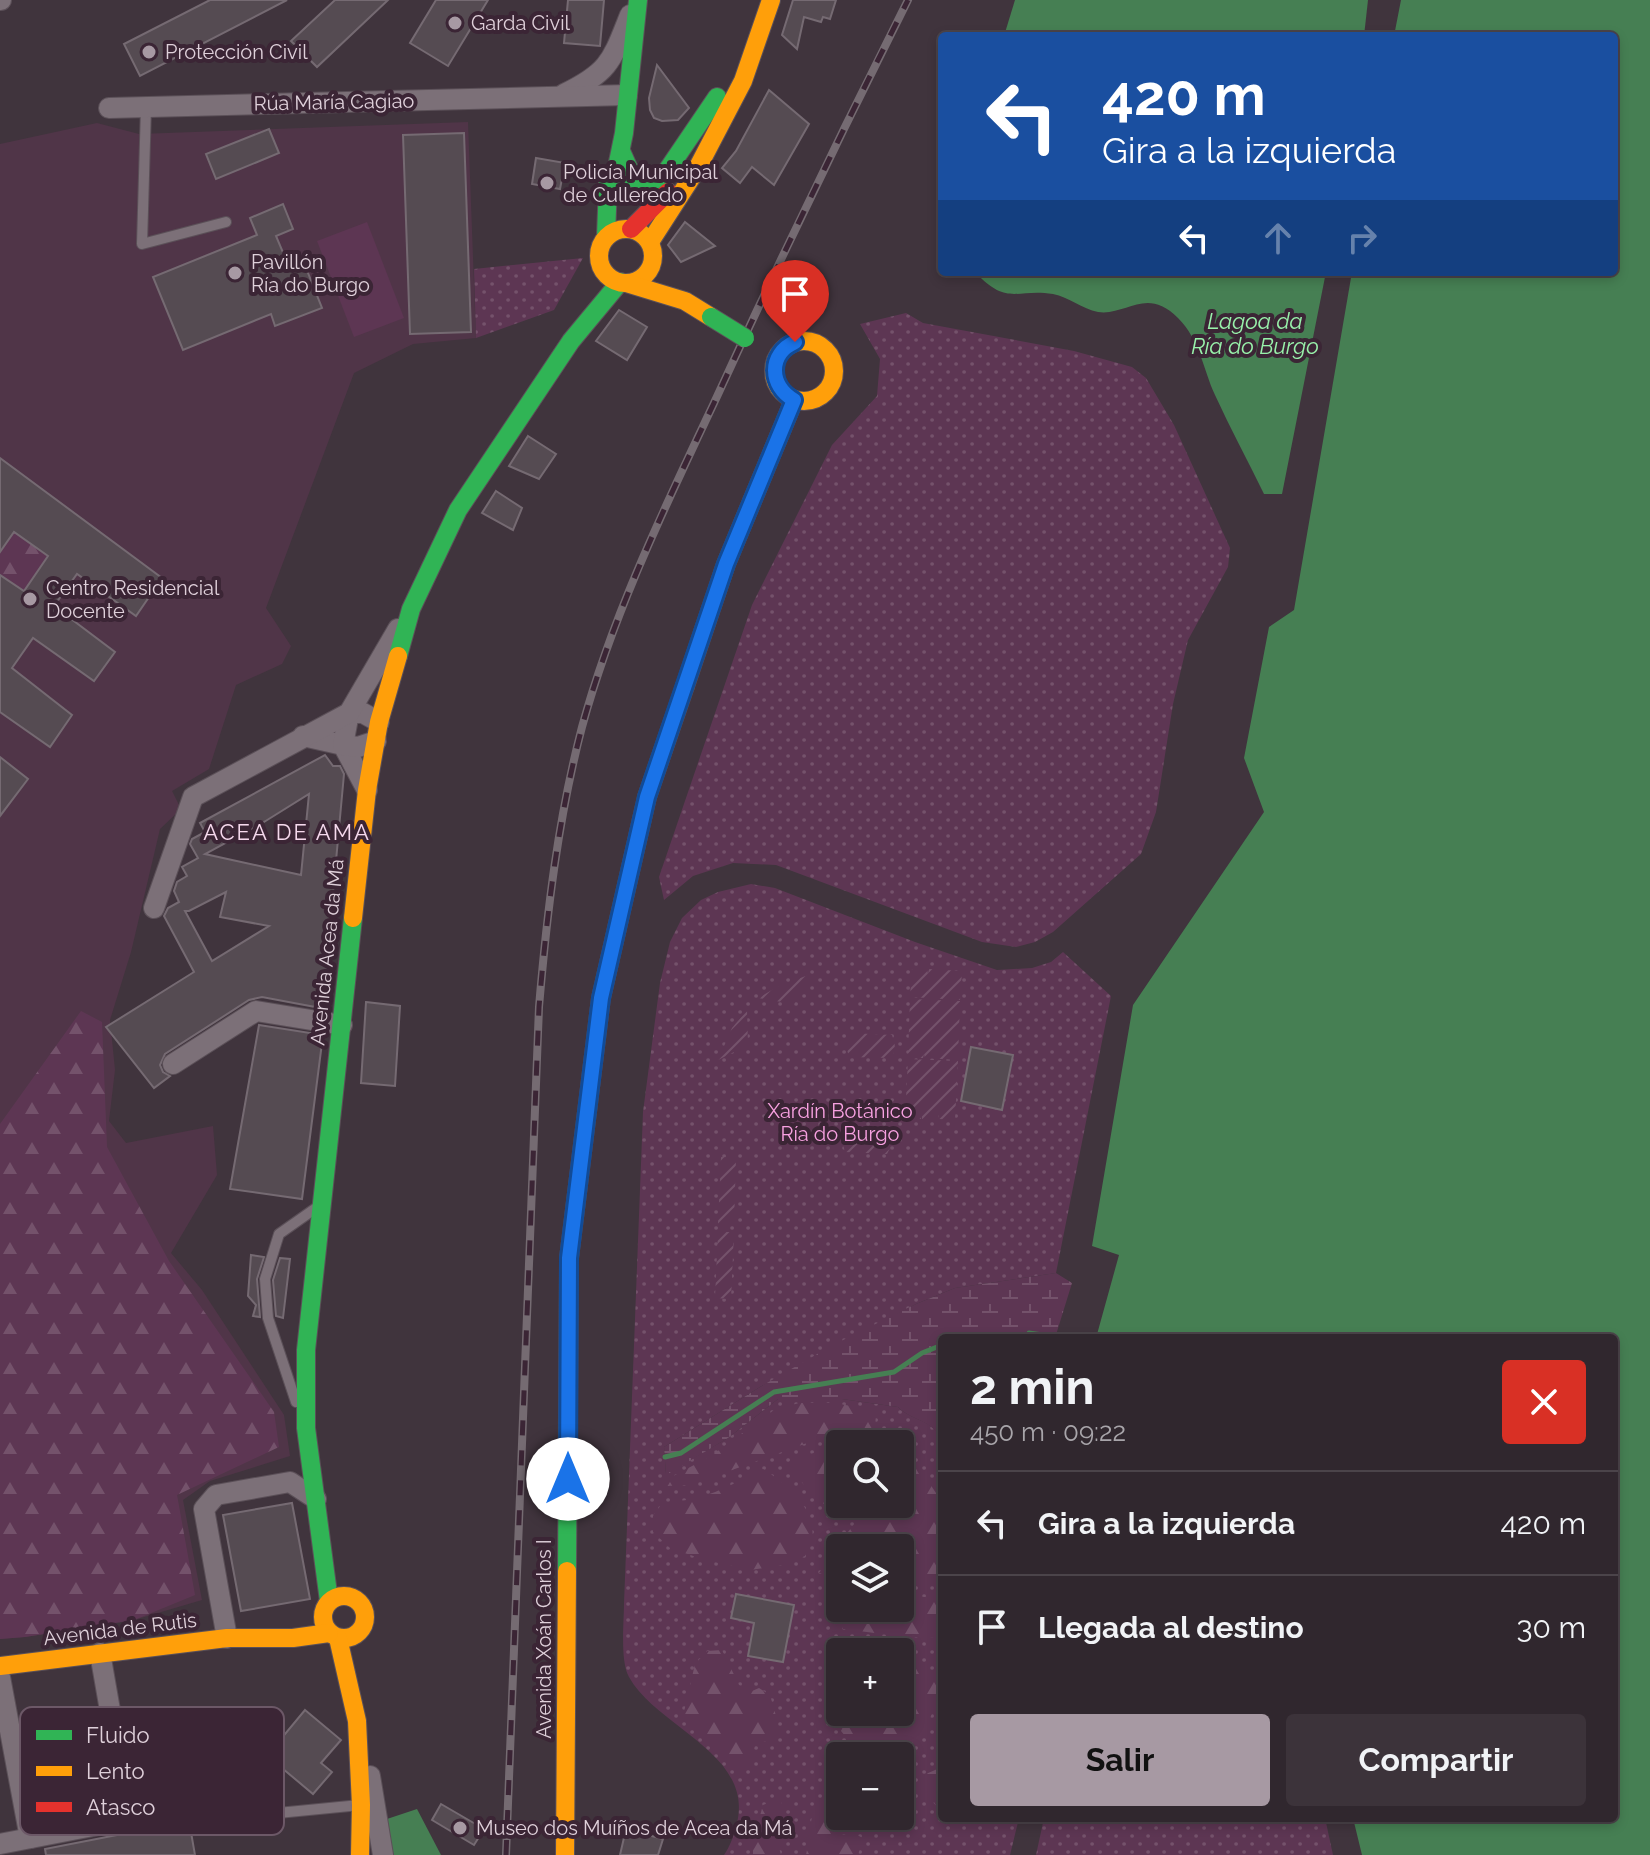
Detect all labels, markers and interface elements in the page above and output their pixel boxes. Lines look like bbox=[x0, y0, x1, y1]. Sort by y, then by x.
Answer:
place label: Garda Civil bbox=[471, 11, 570, 35]
marker: Garda Civil bbox=[446, 14, 464, 32]
place label: Protección Civil bbox=[165, 40, 308, 64]
marker: Protección Civil bbox=[140, 43, 158, 61]
text: 420 m bbox=[1102, 62, 1266, 128]
icon: left bbox=[970, 64, 1074, 168]
street label: Rúa María Cagiao bbox=[253, 89, 415, 115]
text: Gira a la izquierda bbox=[1102, 129, 1396, 171]
place label: Policía Municipal de Culleredo bbox=[563, 160, 718, 207]
marker: Policía Municipal de Culleredo bbox=[538, 174, 556, 192]
icon: left bbox=[1172, 216, 1216, 260]
icon: ahead bbox=[1256, 216, 1300, 260]
icon: right bbox=[1340, 216, 1384, 260]
place label: Pavillón Ría do Burgo bbox=[251, 250, 370, 297]
pin bbox=[761, 260, 829, 342]
marker: Pavillón Ría do Burgo bbox=[226, 264, 244, 282]
icon: arrive bbox=[773, 272, 817, 316]
water label: Lagoa da Ría do Burgo bbox=[1191, 308, 1319, 359]
place label: Centro Residencial Docente bbox=[46, 576, 220, 623]
marker: Centro Residencial Docente bbox=[21, 590, 39, 608]
district label: ACEA DE AMA bbox=[203, 819, 371, 845]
street label: Avenida Acea da Má bbox=[305, 858, 349, 1046]
park label: Xardín Botánico Ría do Burgo bbox=[767, 1099, 913, 1146]
text: 2 min bbox=[970, 1359, 1095, 1415]
button: close bbox=[1502, 1360, 1586, 1444]
text: 450 m · 09:22 bbox=[970, 1417, 1126, 1447]
map controls bbox=[826, 1430, 914, 1830]
button: search bbox=[826, 1430, 914, 1518]
position arrow bbox=[526, 1437, 610, 1521]
icon: left bbox=[970, 1501, 1014, 1545]
text: Gira a la izquierda bbox=[1038, 1506, 1295, 1541]
text: 420 m bbox=[1500, 1506, 1586, 1541]
button: layers bbox=[826, 1534, 914, 1622]
street label: Avenida Xoán Carlos I bbox=[532, 1539, 556, 1739]
icon: arrive bbox=[970, 1605, 1014, 1649]
street label: Avenida de Rutis bbox=[42, 1608, 198, 1650]
text: Llegada al destino bbox=[1038, 1610, 1304, 1645]
text: 30 m bbox=[1516, 1610, 1586, 1645]
button: + bbox=[826, 1638, 914, 1726]
legend bbox=[20, 1707, 284, 1835]
button: Salir bbox=[970, 1714, 1270, 1806]
button: Compartir bbox=[1286, 1714, 1586, 1806]
text: Fluido bbox=[86, 1722, 150, 1748]
button: − bbox=[826, 1742, 914, 1830]
text: Lento bbox=[86, 1758, 144, 1784]
text: Atasco bbox=[86, 1794, 155, 1820]
place label: Museo dos Muíños de Acea da Má bbox=[476, 1816, 792, 1840]
marker: Museo dos Muíños de Acea da Má bbox=[451, 1819, 469, 1837]

